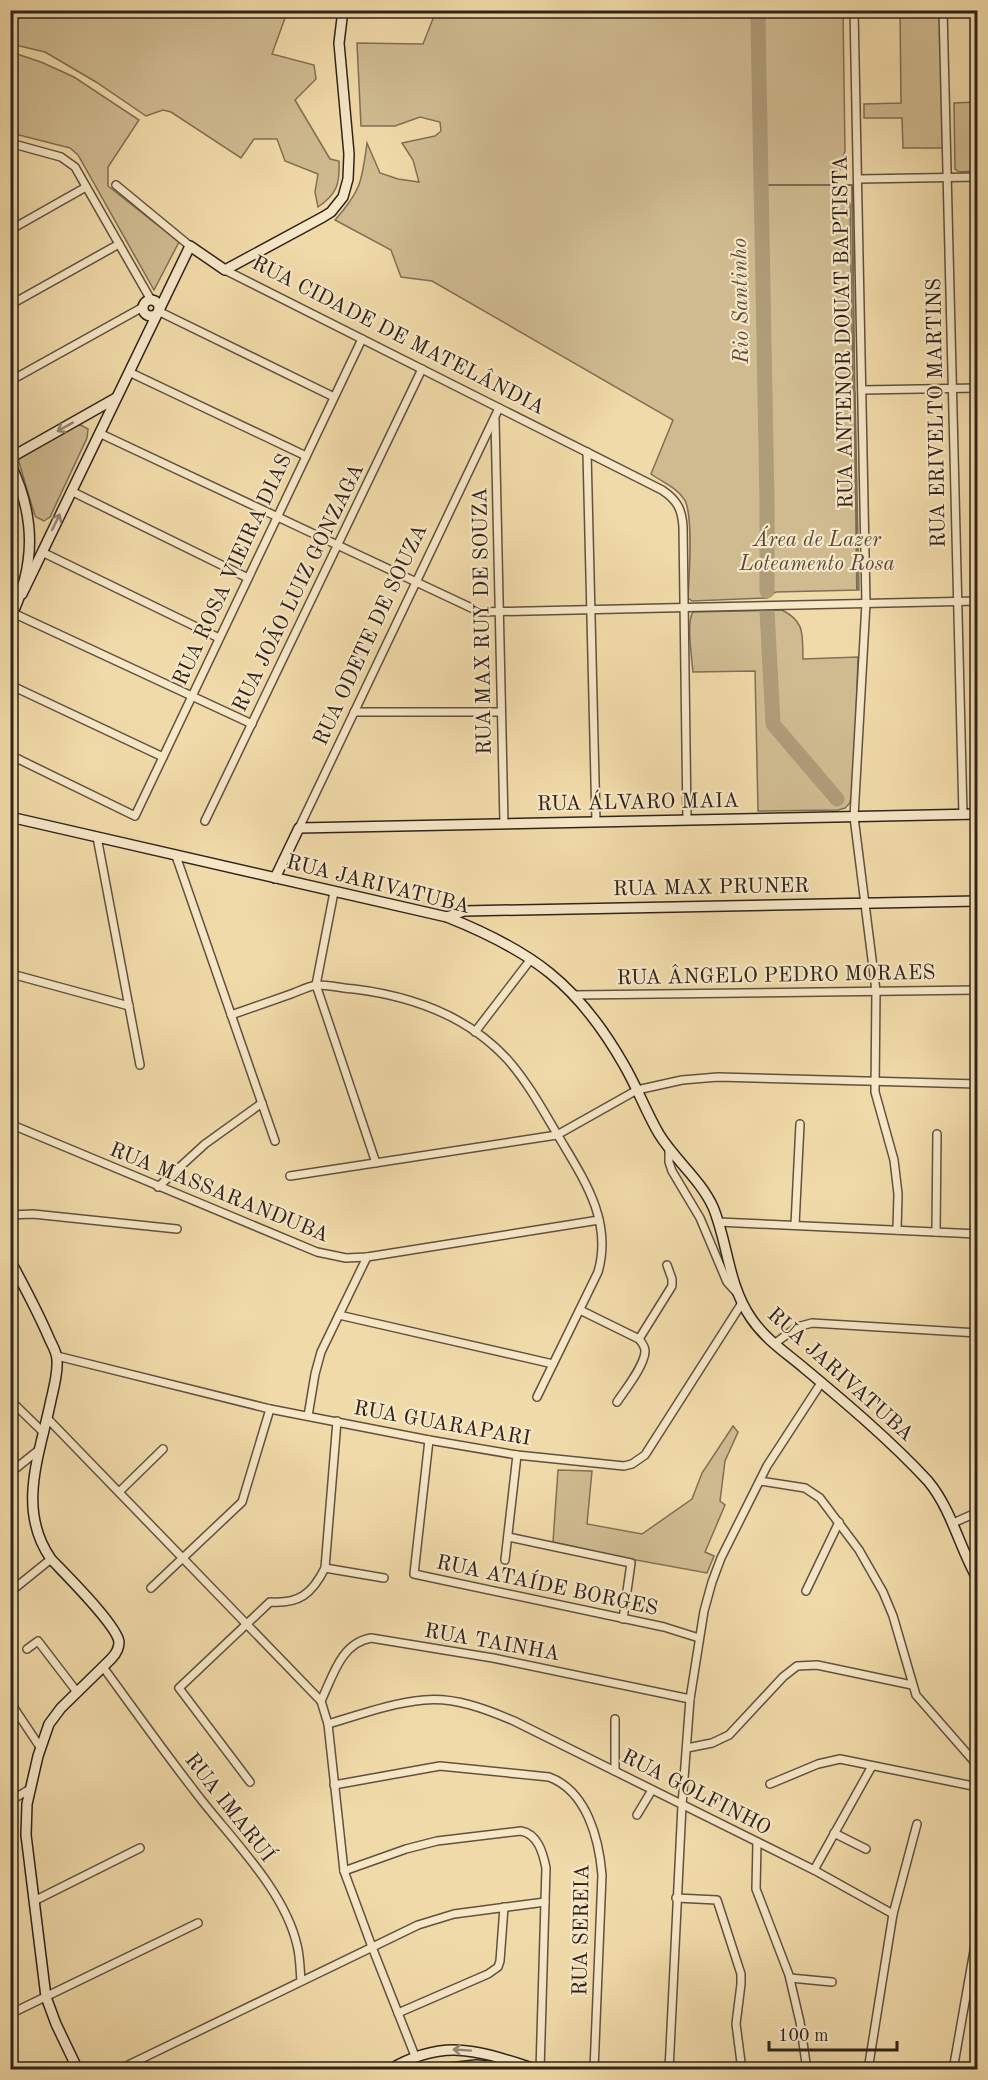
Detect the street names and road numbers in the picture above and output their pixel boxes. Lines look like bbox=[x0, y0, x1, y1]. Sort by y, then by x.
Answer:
street label: RUA ANTENOR DOUAT BAPTISTA bbox=[830, 155, 858, 509]
street label: RUA CIDADE DE MATELÂNDIA bbox=[248, 249, 550, 419]
street label: RUA ERIVELTO MARTINS bbox=[924, 278, 950, 548]
street label: RUA ROSA VIEIRA DIAS bbox=[170, 451, 296, 689]
street label: RUA JOÃO LUIZ GONZAGA bbox=[226, 459, 368, 715]
street label: RUA MAX RUY DE SOUZA bbox=[470, 487, 496, 755]
street label: RUA ODETE DE SOUZA bbox=[310, 521, 432, 749]
street label: RUA ÁLVARO MAIA bbox=[537, 787, 739, 815]
street label: RUA JARIVATUBA bbox=[284, 852, 472, 918]
street label: RUA MAX PRUNER bbox=[613, 876, 809, 900]
street label: RUA ÂNGELO PEDRO MORAES bbox=[616, 959, 936, 989]
street label: RUA MASSARANDUBA bbox=[106, 1139, 332, 1247]
street label: RUA JARIVATUBA bbox=[763, 1304, 917, 1446]
street label: RUA GUARAPARI bbox=[352, 1398, 532, 1450]
street label: RUA ATAÍDE BORGES bbox=[434, 1548, 661, 1620]
street label: RUA TAINHA bbox=[423, 1621, 561, 1665]
street label: RUA GOLFINHO bbox=[618, 1746, 774, 1840]
street label: RUA IMARUÍ bbox=[180, 1747, 281, 1866]
street label: RUA SEREIA bbox=[570, 1864, 594, 1996]

